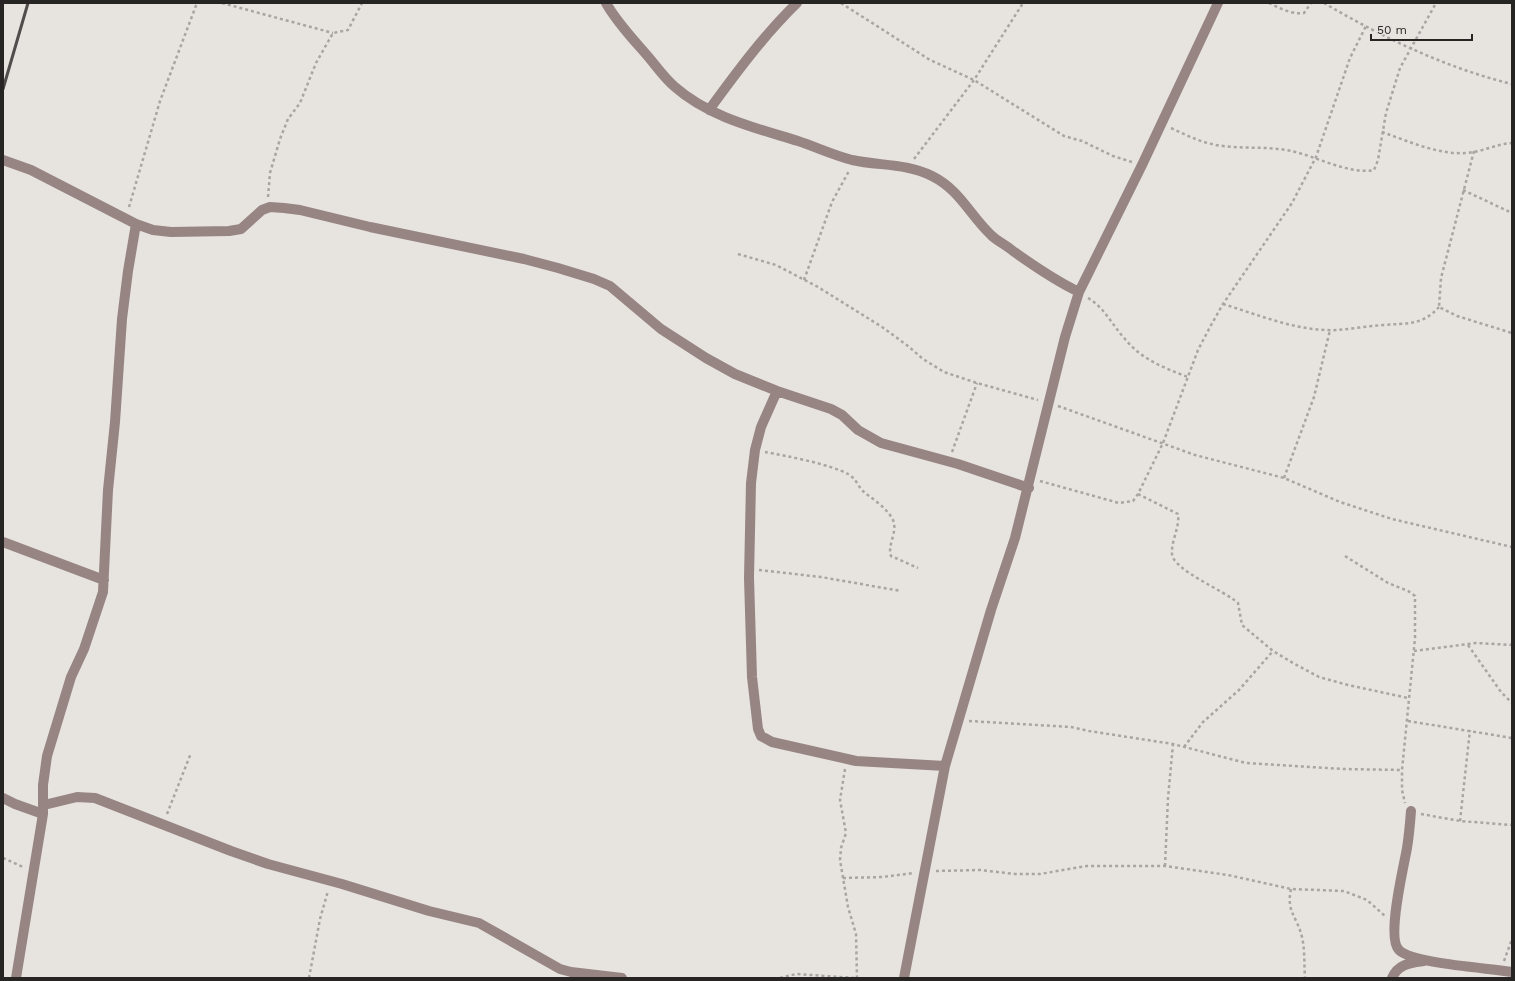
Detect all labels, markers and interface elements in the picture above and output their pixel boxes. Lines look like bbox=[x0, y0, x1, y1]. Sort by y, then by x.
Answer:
scale bar bbox=[1371, 16, 1472, 42]
text: 50 m bbox=[1377, 23, 1407, 37]

